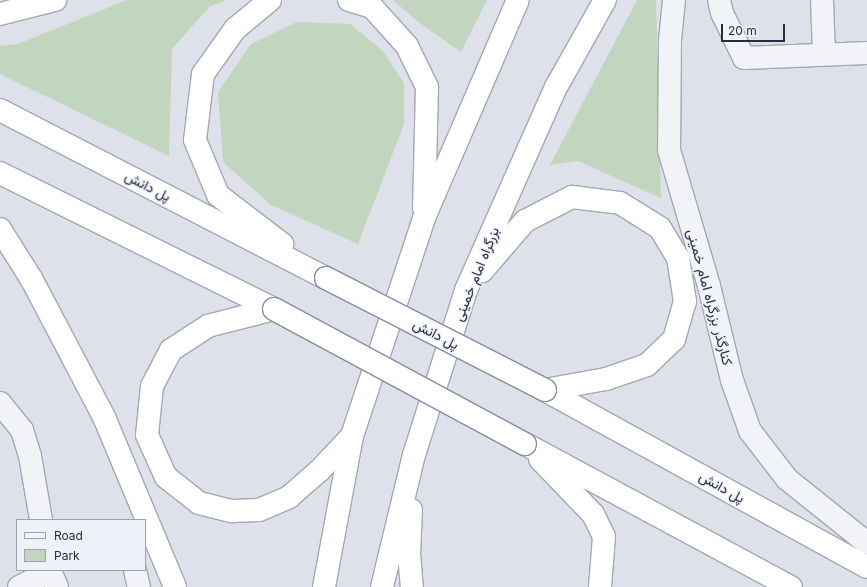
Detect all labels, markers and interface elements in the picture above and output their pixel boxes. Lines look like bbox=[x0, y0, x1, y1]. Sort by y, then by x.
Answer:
scale bar bbox=[723, 16, 787, 42]
text: 20 m bbox=[728, 23, 757, 38]
street label: پل دانش bbox=[122, 167, 174, 205]
street label: بزرگراه امام خمینی bbox=[449, 224, 503, 324]
street label: کنارگذر بزرگراه امام خمینی bbox=[684, 227, 736, 367]
street label: پل دانش bbox=[410, 315, 462, 353]
street label: پل دانش bbox=[696, 468, 748, 506]
legend bbox=[16, 519, 146, 571]
text: Road bbox=[54, 528, 83, 543]
text: Park bbox=[54, 548, 80, 563]

